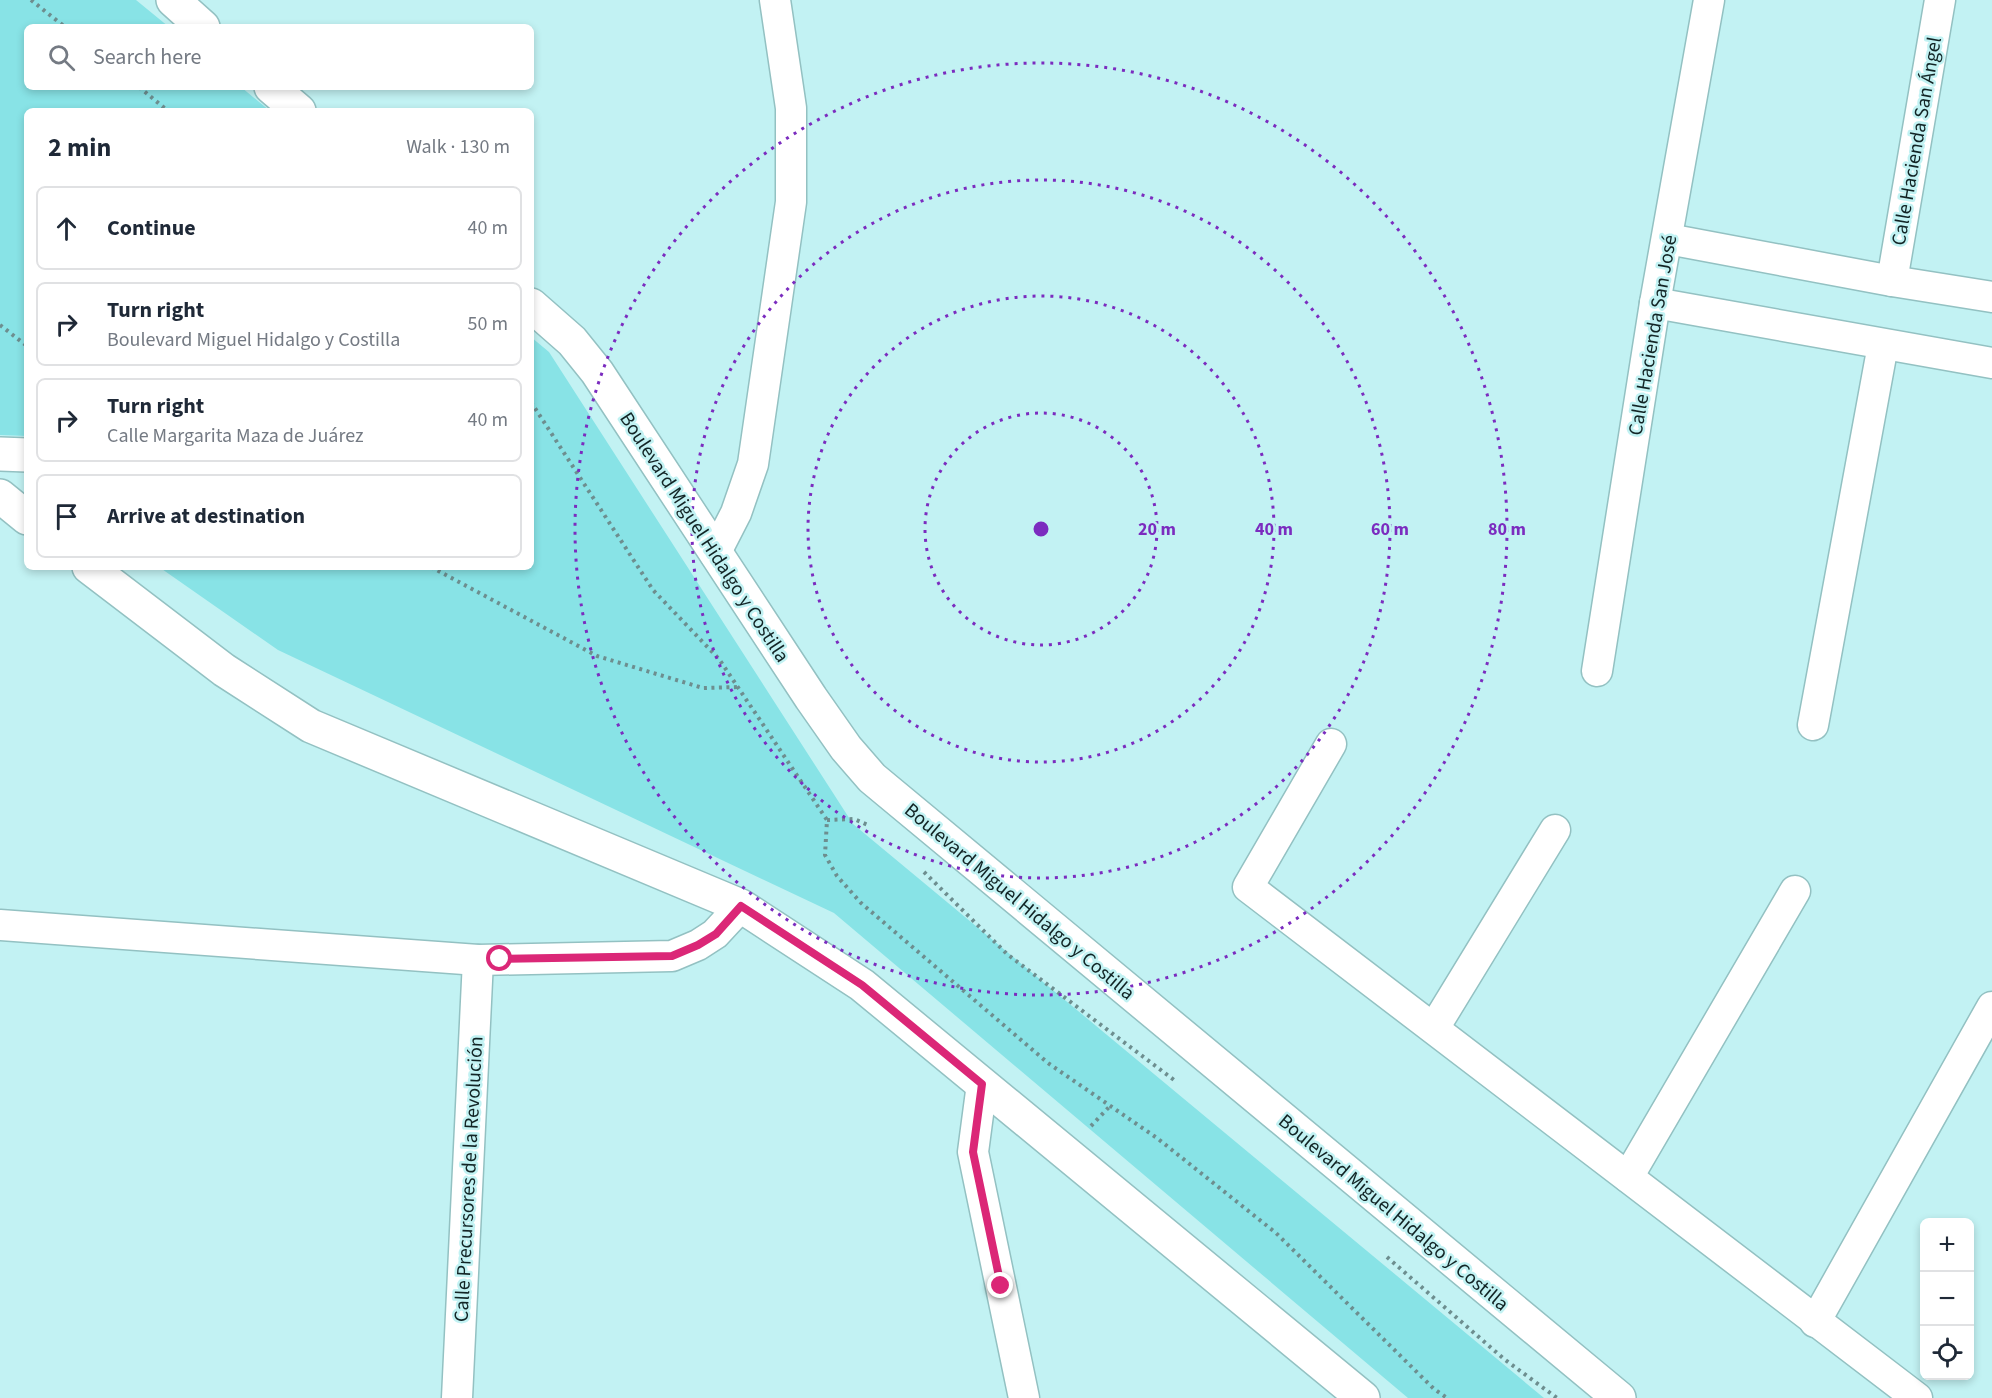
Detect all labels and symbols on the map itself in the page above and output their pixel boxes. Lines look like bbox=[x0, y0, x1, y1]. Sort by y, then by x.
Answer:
street label: Calle Hacienda San Ángel bbox=[1885, 35, 1949, 248]
street label: Calle Hacienda San José bbox=[1622, 233, 1684, 438]
street label: Boulevard Miguel Hidalgo y Costilla bbox=[613, 407, 796, 668]
text: 20 m bbox=[1138, 517, 1176, 542]
text: 40 m bbox=[1255, 517, 1293, 542]
text: 60 m bbox=[1371, 517, 1409, 542]
text: 80 m bbox=[1488, 517, 1526, 542]
centre of rings bbox=[1031, 519, 1051, 539]
street label: Boulevard Miguel Hidalgo y Costilla bbox=[898, 797, 1141, 1007]
route start bbox=[486, 945, 512, 971]
street label: Calle Precursores de la Revolución bbox=[448, 1035, 490, 1323]
street label: Boulevard Miguel Hidalgo y Costilla bbox=[1272, 1108, 1515, 1318]
route end bbox=[987, 1272, 1013, 1298]

